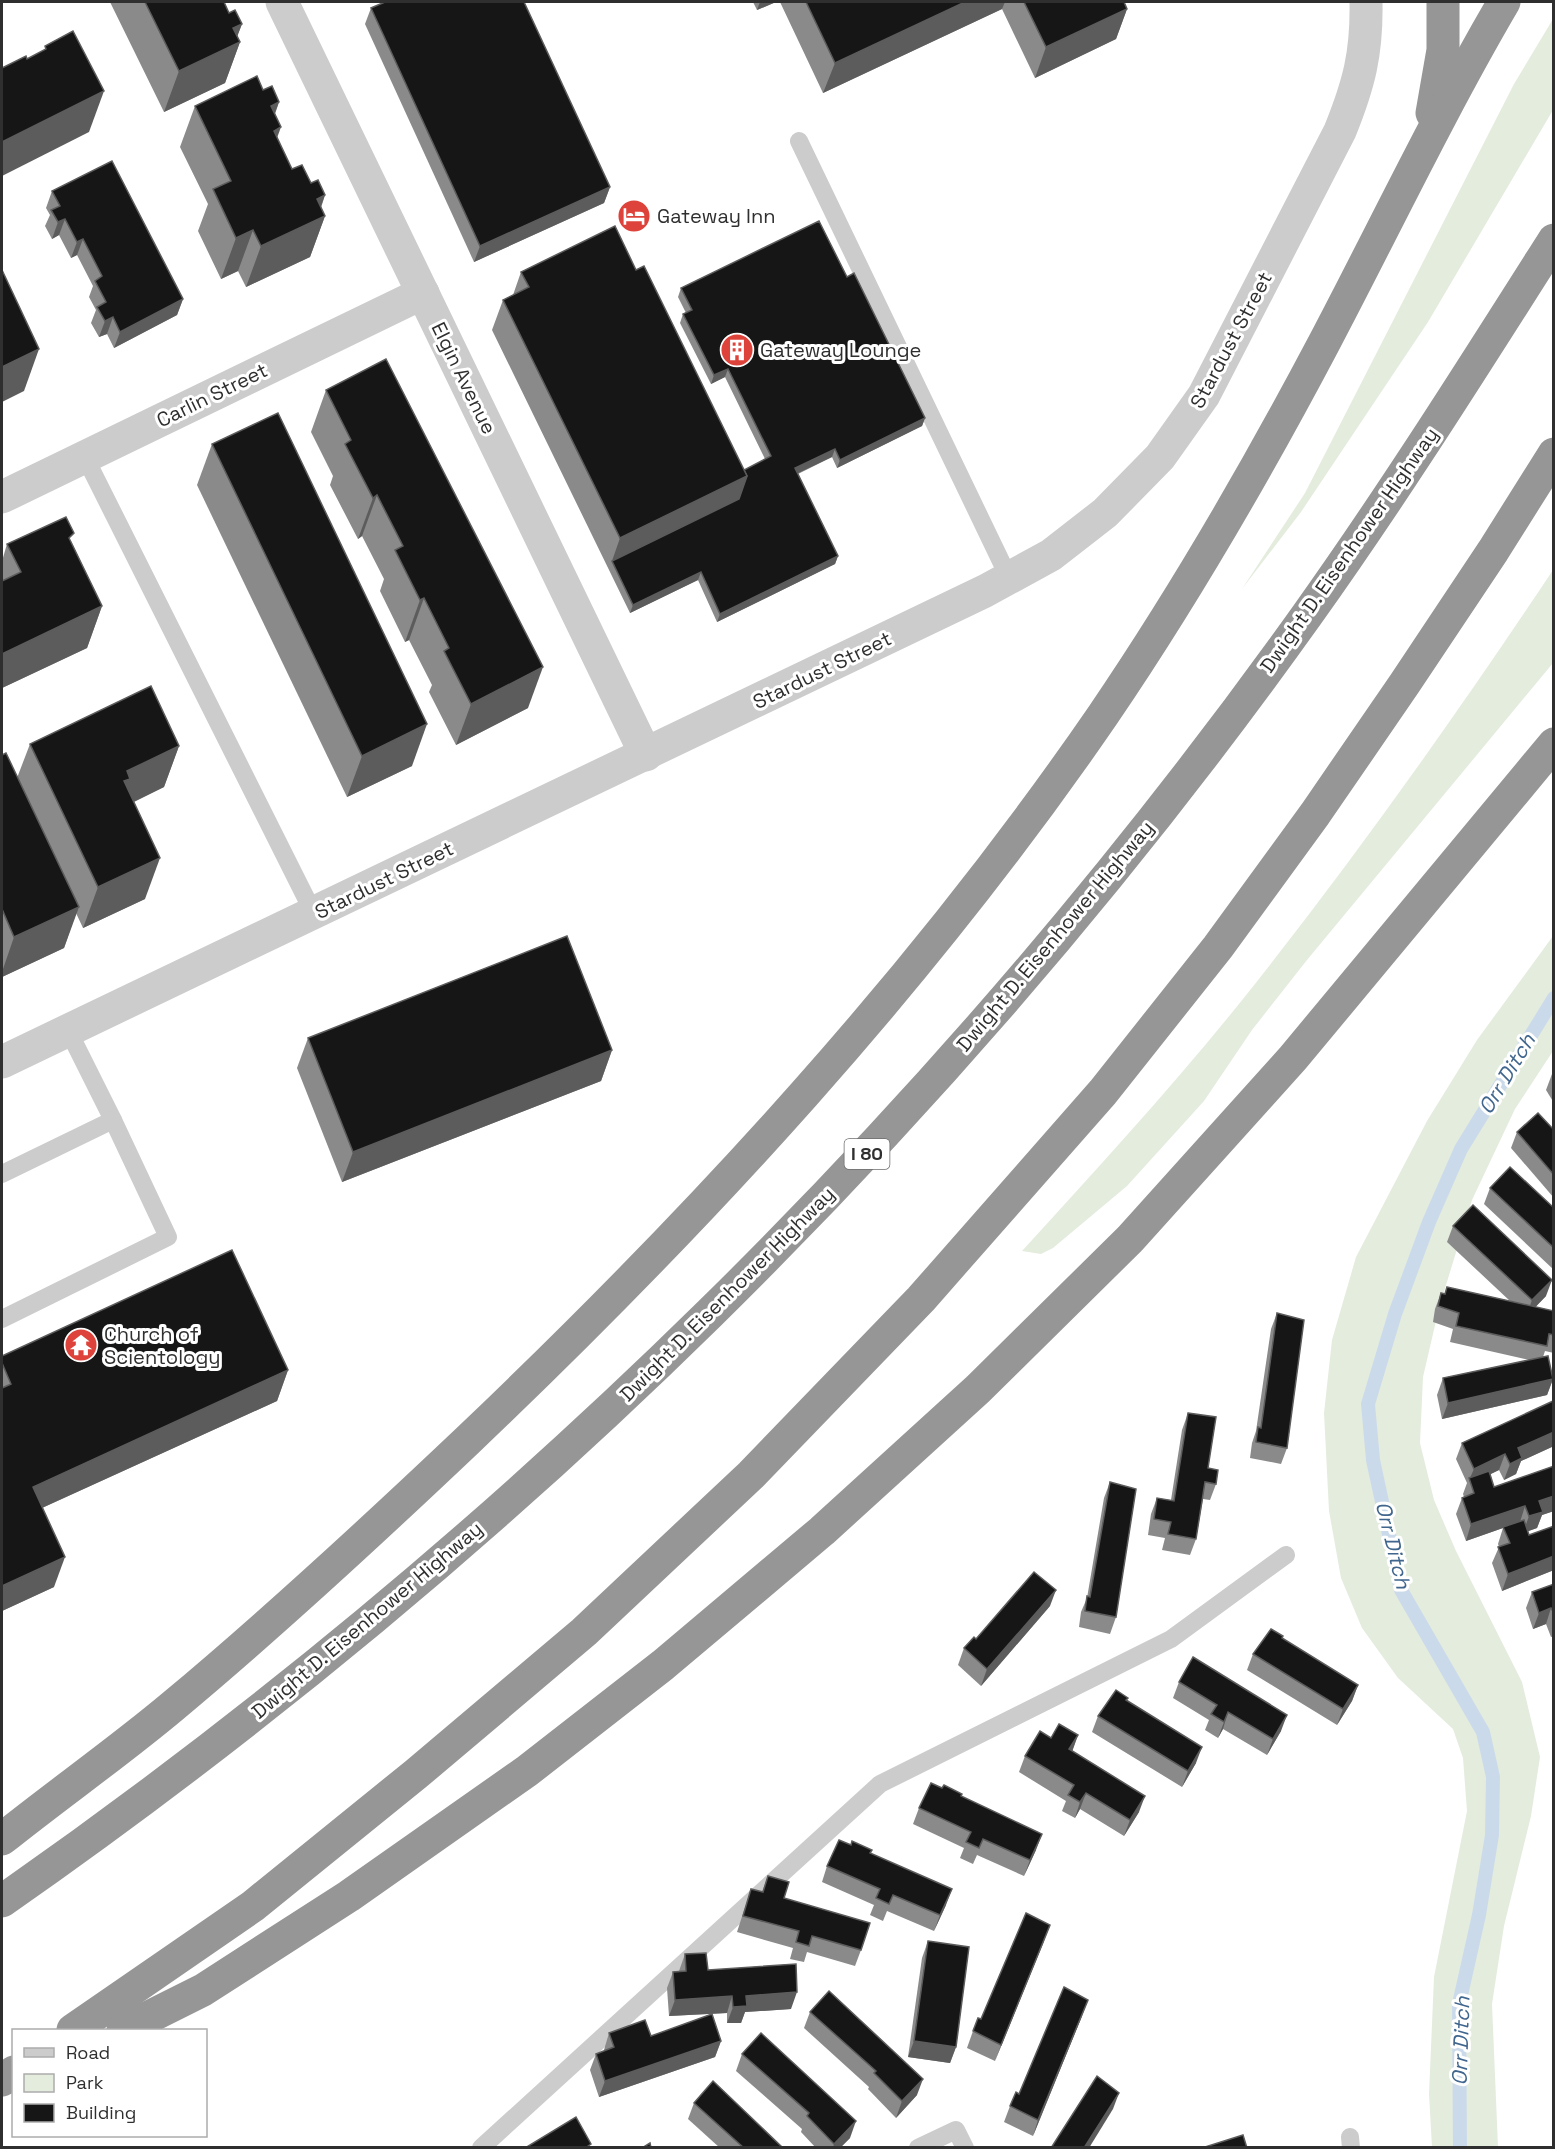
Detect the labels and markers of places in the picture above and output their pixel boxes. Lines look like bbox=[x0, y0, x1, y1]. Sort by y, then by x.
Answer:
hotel icon: Gateway Inn bbox=[616, 198, 652, 234]
place label: Gateway Inn bbox=[657, 203, 775, 229]
building icon: Gateway Lounge bbox=[719, 332, 755, 368]
place label: Gateway Lounge bbox=[760, 337, 921, 363]
place label: Church of Scientology bbox=[104, 1321, 220, 1370]
temple icon: Church of Scientology bbox=[63, 1327, 99, 1363]

